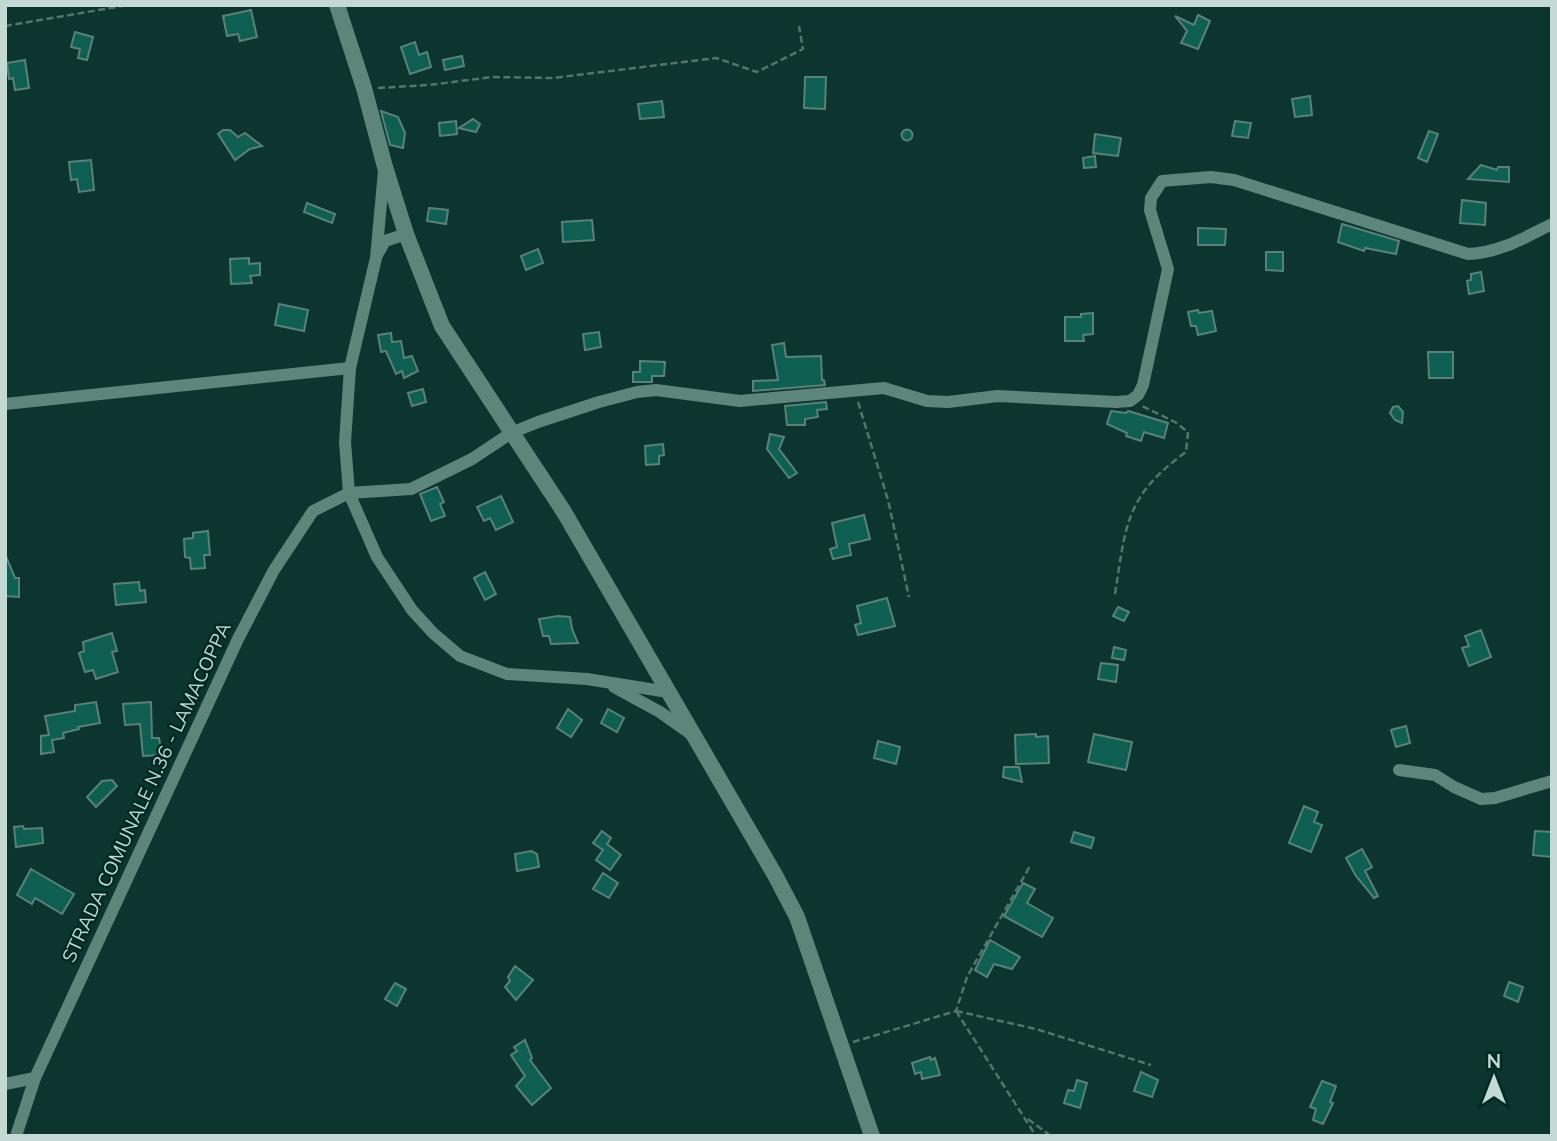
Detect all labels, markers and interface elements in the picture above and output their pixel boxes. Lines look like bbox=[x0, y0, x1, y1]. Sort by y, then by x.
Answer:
street label: STRADA COMUNALE N.36 - LAMACOPPA bbox=[56, 618, 236, 966]
north arrow bbox=[1459, 1043, 1529, 1113]
text: N bbox=[1487, 1049, 1501, 1073]

